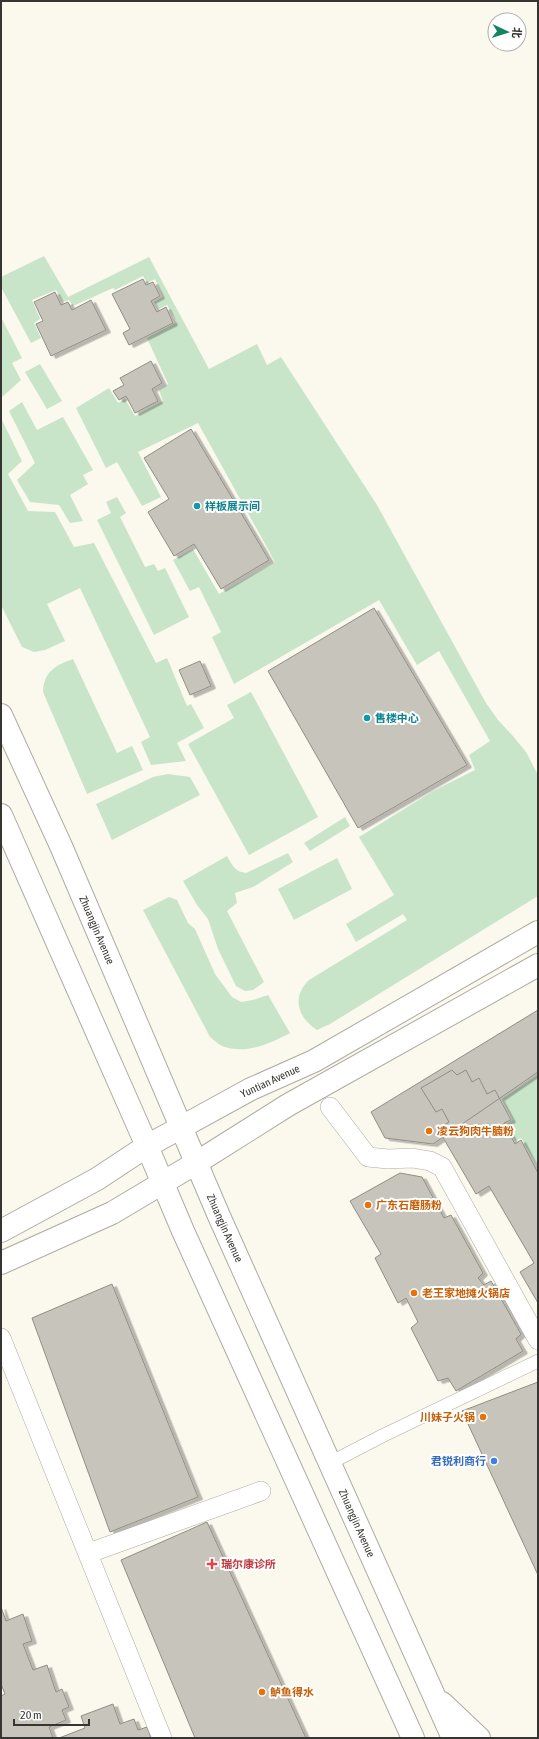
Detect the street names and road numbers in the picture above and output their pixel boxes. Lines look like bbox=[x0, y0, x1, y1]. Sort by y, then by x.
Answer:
street label: Zhuangjin Avenue bbox=[77, 894, 117, 966]
street label: Yuntian Avenue bbox=[239, 1062, 301, 1100]
street label: Zhuangjin Avenue bbox=[205, 1192, 245, 1264]
street label: Zhuangjin Avenue bbox=[337, 1487, 377, 1559]

